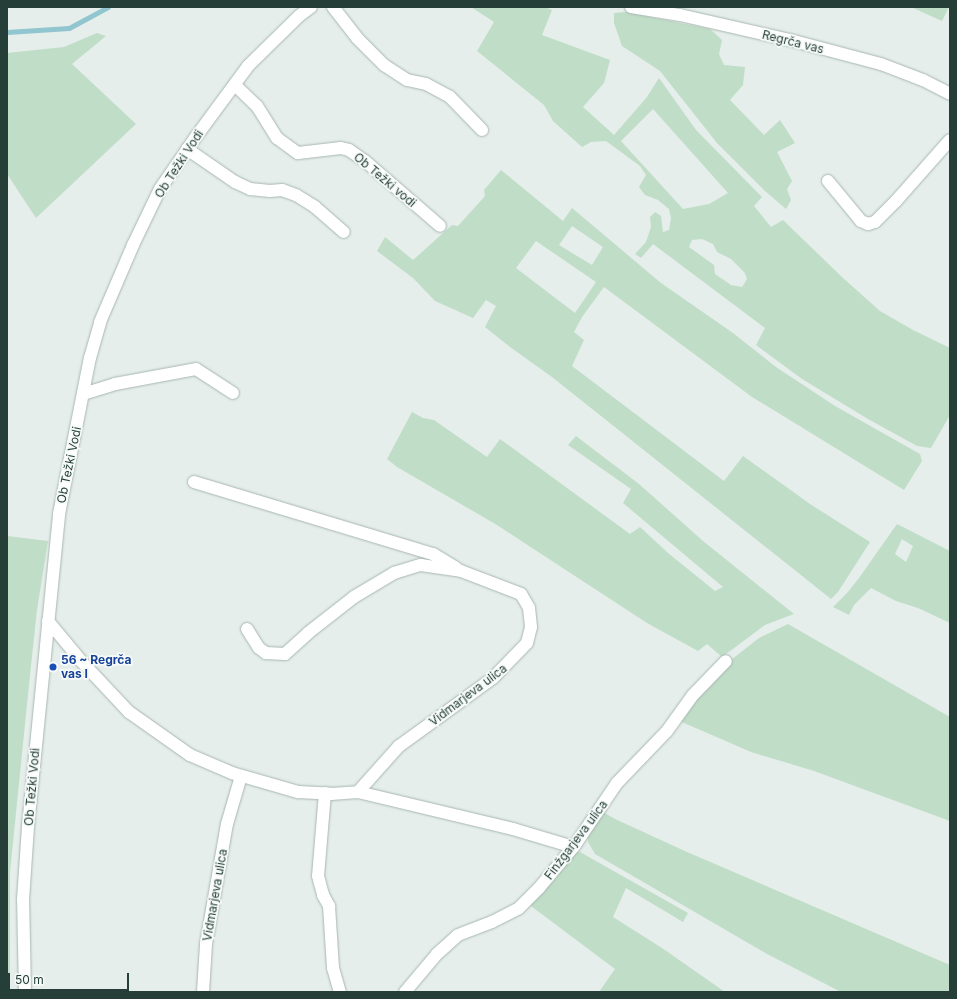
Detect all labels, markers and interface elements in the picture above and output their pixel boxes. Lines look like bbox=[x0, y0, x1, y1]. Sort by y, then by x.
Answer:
street label: Regrča vas bbox=[761, 27, 825, 57]
street label: Ob Težki Vodi bbox=[152, 127, 206, 201]
street label: Ob Težki vodi bbox=[351, 150, 419, 210]
street label: Ob Težki Vodi bbox=[54, 425, 84, 505]
place label: 56 ~ Regrča vas I bbox=[61, 653, 131, 681]
street label: Vidmarjeva ulica bbox=[426, 661, 510, 729]
marker: 56 ~ Regrča vas I bbox=[48, 662, 58, 672]
street label: Ob Težki Vodi bbox=[21, 747, 43, 827]
street label: Finžgarjeva ulica bbox=[542, 798, 610, 882]
street label: Vidmarjeva ulica bbox=[200, 848, 230, 942]
scale bar bbox=[10, 965, 131, 991]
text: 50 m bbox=[15, 972, 44, 987]

